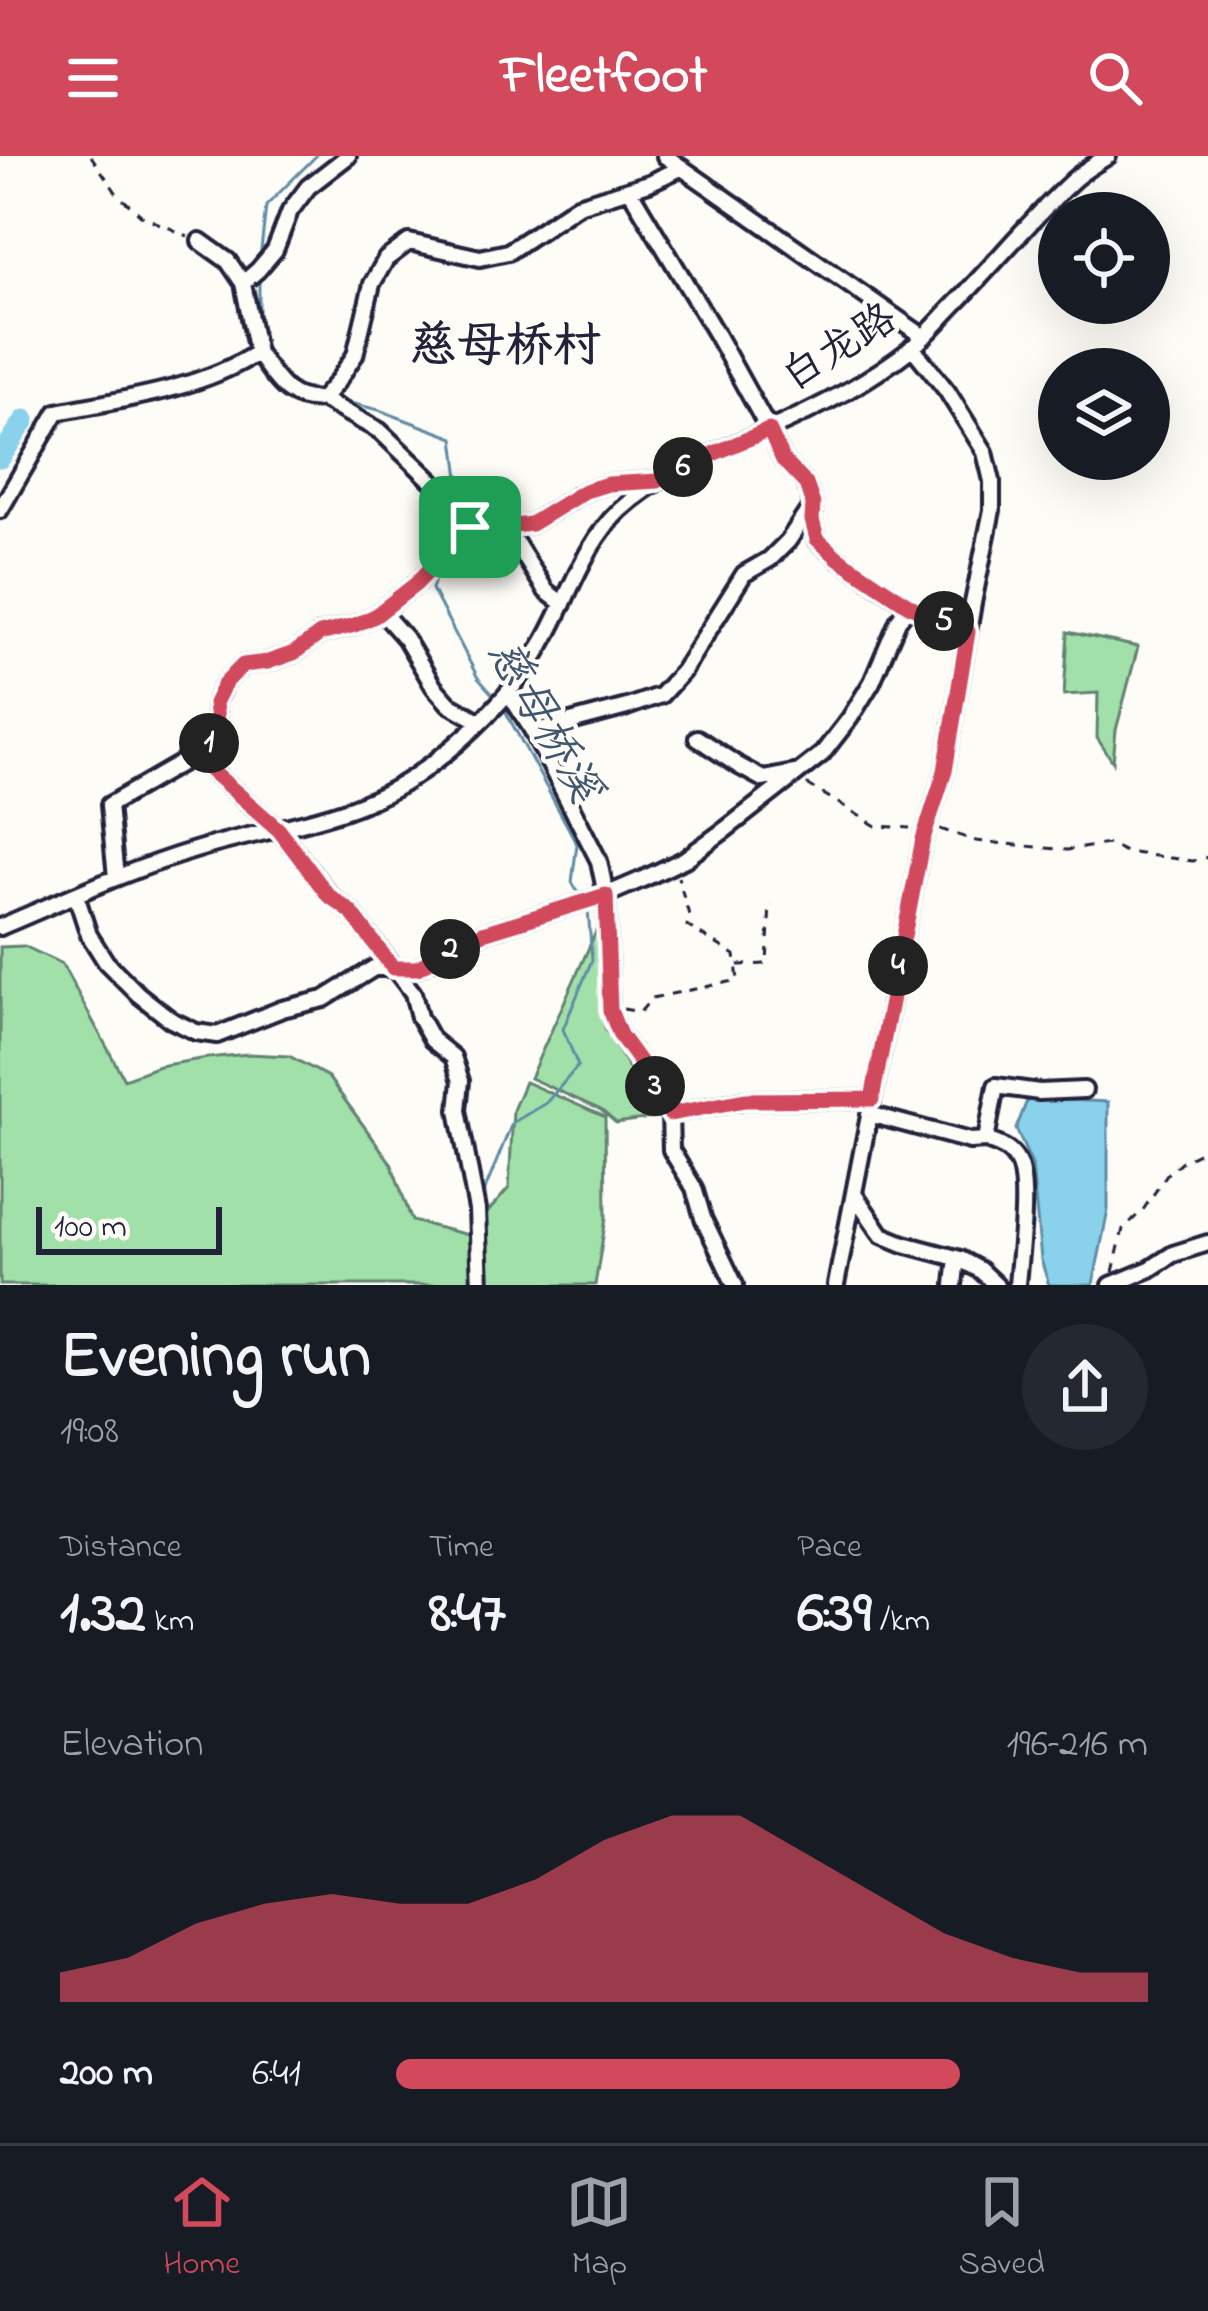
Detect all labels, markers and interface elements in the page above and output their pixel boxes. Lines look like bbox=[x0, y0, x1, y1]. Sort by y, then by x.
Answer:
text: Fleetfoot bbox=[501, 39, 707, 117]
icon: menu bbox=[60, 45, 126, 111]
icon: search bbox=[1082, 45, 1148, 111]
map controls bbox=[1038, 192, 1170, 480]
button: locate bbox=[1038, 192, 1170, 324]
street label: 白龙路 bbox=[770, 290, 910, 408]
district label: 慈母桥村 bbox=[409, 313, 601, 383]
button: layers bbox=[1038, 348, 1170, 480]
pin: 6 bbox=[653, 437, 713, 497]
text: 6 bbox=[676, 443, 690, 491]
pin bbox=[419, 476, 521, 578]
icon: arrive bbox=[437, 494, 503, 560]
pin: 5 bbox=[914, 591, 974, 651]
text: 5 bbox=[935, 597, 953, 645]
water label: 慈母桥溪 bbox=[468, 628, 617, 818]
pin: 1 bbox=[179, 713, 239, 773]
text: 1 bbox=[204, 719, 214, 767]
pin: 2 bbox=[420, 919, 480, 979]
text: 2 bbox=[442, 925, 458, 973]
pin: 4 bbox=[868, 936, 928, 996]
text: 4 bbox=[891, 942, 905, 990]
pin: 3 bbox=[625, 1056, 685, 1116]
text: 3 bbox=[648, 1062, 662, 1110]
scale bar bbox=[36, 1201, 222, 1254]
text: 100 m bbox=[54, 1204, 127, 1252]
text: Evening run bbox=[60, 1311, 371, 1407]
button: share bbox=[1022, 1324, 1148, 1450]
text: 19:08 bbox=[60, 1404, 119, 1461]
text: Distance bbox=[60, 1524, 182, 1572]
text: Time bbox=[429, 1524, 494, 1572]
text: Pace bbox=[797, 1524, 862, 1572]
text: 1.32 bbox=[60, 1572, 146, 1659]
text: 8:47 bbox=[429, 1572, 506, 1659]
text: 6:39 bbox=[797, 1572, 872, 1659]
text: km bbox=[146, 1598, 194, 1646]
text: /km bbox=[872, 1598, 930, 1646]
text: Elevation bbox=[60, 1717, 203, 1774]
text: 196–216 m bbox=[1007, 1717, 1148, 1774]
text: 200 m bbox=[60, 2046, 153, 2103]
text: 6:41 bbox=[252, 2046, 301, 2103]
tab: Home bbox=[163, 2169, 240, 2289]
tab: Map bbox=[566, 2169, 632, 2289]
tab: Saved bbox=[959, 2169, 1045, 2289]

